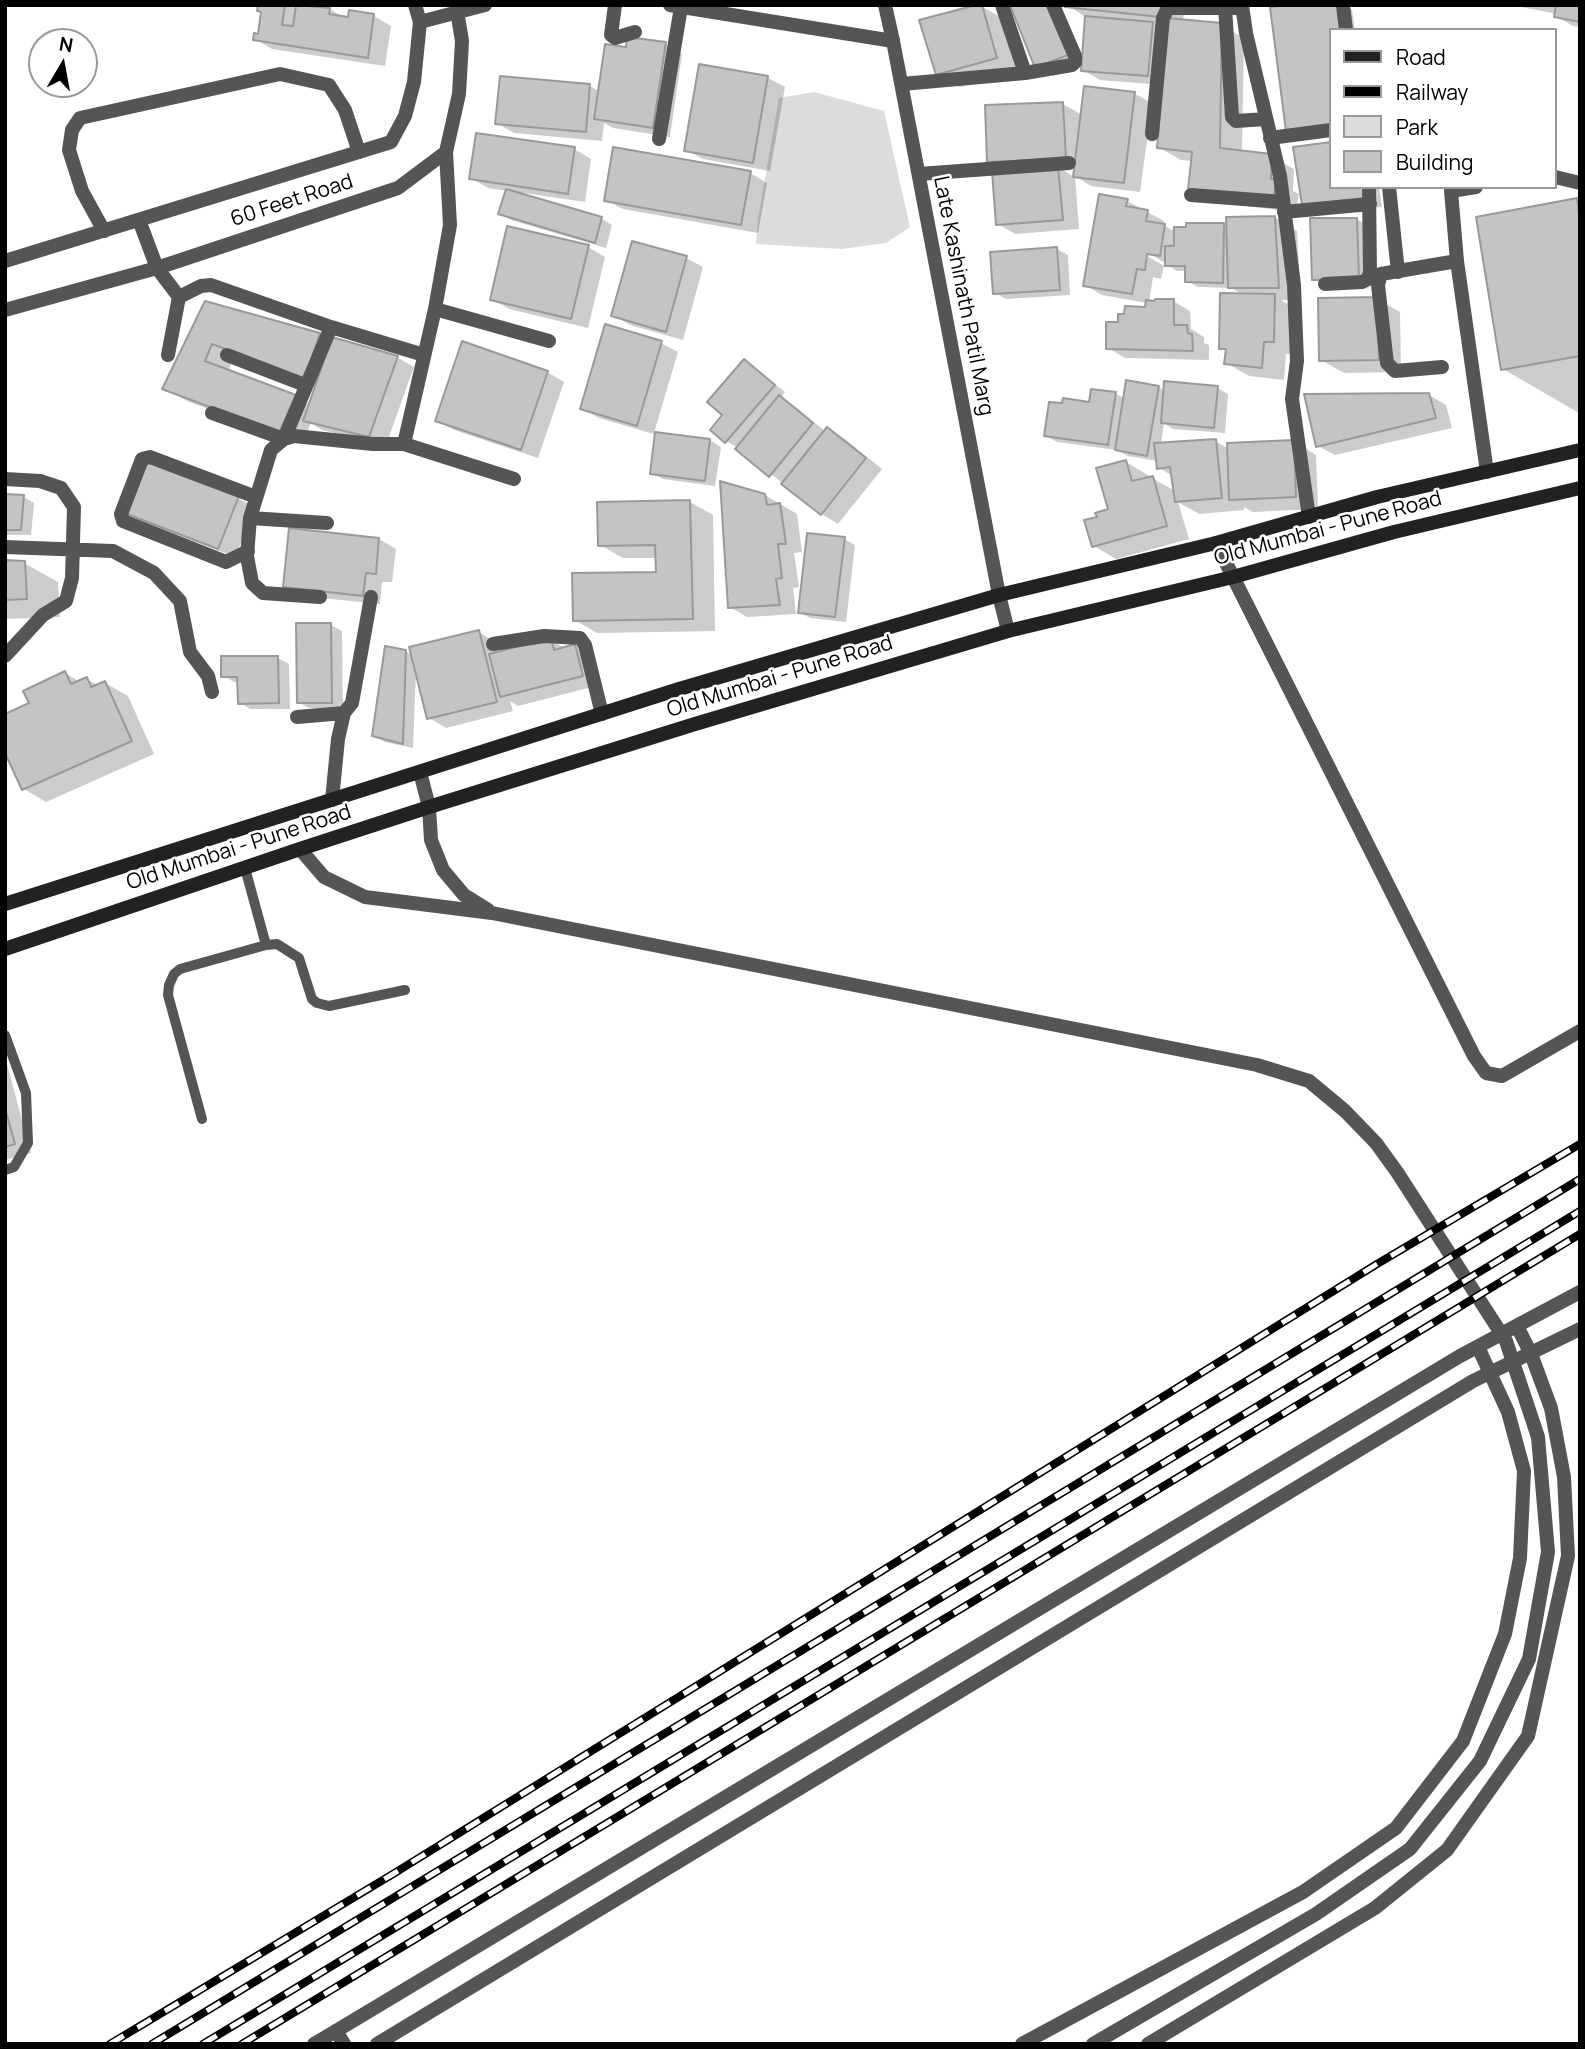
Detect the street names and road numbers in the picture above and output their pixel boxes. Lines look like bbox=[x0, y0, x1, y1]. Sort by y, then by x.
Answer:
street label: 60 Feet Road bbox=[228, 169, 356, 233]
street label: Late Kashinath Patil Marg bbox=[927, 174, 999, 418]
street label: Old Mumbai - Pune Road bbox=[1211, 486, 1445, 572]
street label: Old Mumbai - Pune Road bbox=[664, 631, 896, 723]
street label: Old Mumbai - Pune Road bbox=[124, 800, 354, 896]

